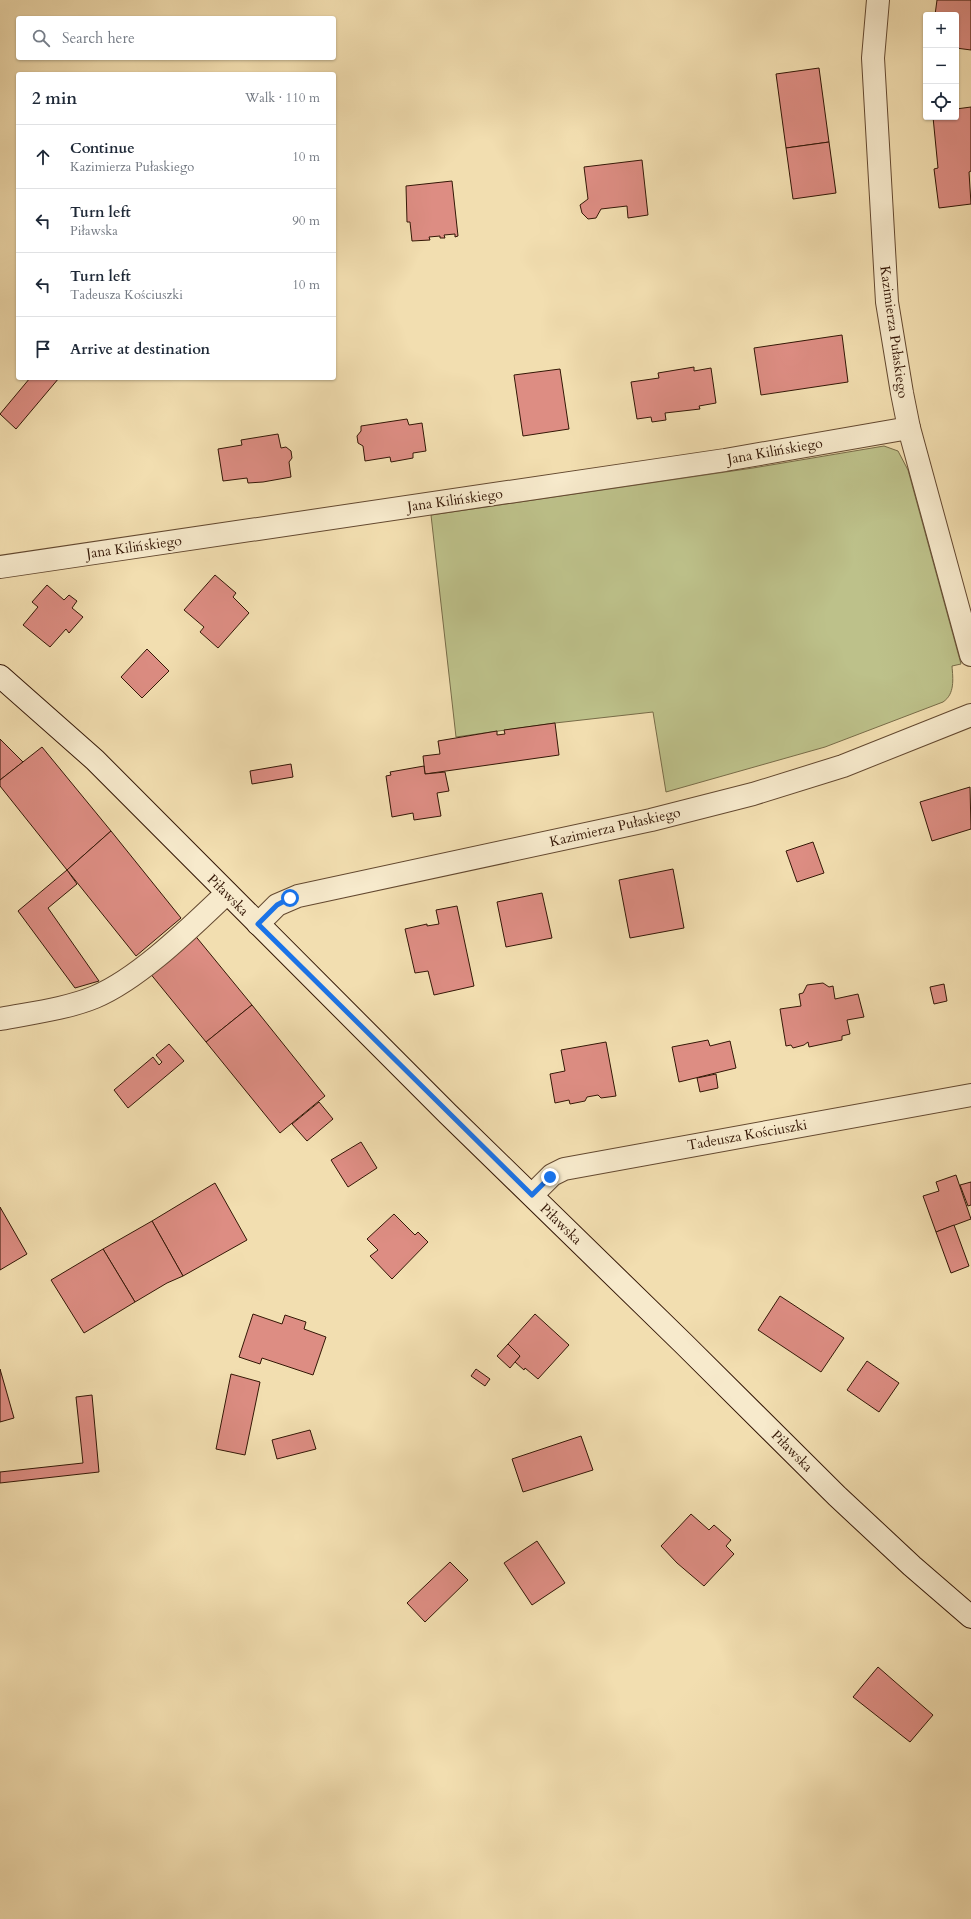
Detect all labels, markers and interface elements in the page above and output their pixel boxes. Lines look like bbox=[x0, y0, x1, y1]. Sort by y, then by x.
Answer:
map controls bbox=[923, 12, 959, 120]
button: + bbox=[923, 12, 959, 48]
search box bbox=[16, 16, 336, 60]
icon: search bbox=[30, 27, 52, 49]
text: Search here bbox=[62, 28, 135, 48]
button: − bbox=[923, 48, 959, 84]
button: locate bbox=[923, 84, 959, 120]
text: 2 min bbox=[32, 87, 77, 110]
text: Walk · 110 m bbox=[245, 89, 320, 107]
text: Continue bbox=[70, 138, 135, 158]
icon: ahead bbox=[32, 146, 54, 168]
text: 10 m bbox=[292, 148, 320, 166]
text: Kazimierza Pułaskiego bbox=[70, 158, 194, 176]
text: Turn left bbox=[70, 202, 131, 222]
icon: left bbox=[32, 210, 54, 232]
text: 90 m bbox=[292, 212, 320, 230]
text: Piławska bbox=[70, 222, 118, 240]
street label: Kazimierza Pułaskiego bbox=[875, 264, 913, 400]
text: Turn left bbox=[70, 266, 131, 286]
icon: left bbox=[32, 274, 54, 296]
text: 10 m bbox=[292, 276, 320, 294]
text: Tadeusza Kościuszki bbox=[70, 286, 183, 304]
icon: arrive bbox=[32, 338, 54, 360]
text: Arrive at destination bbox=[70, 339, 210, 359]
street label: Jana Kilińskiego bbox=[724, 433, 824, 469]
street label: Jana Kilińskiego bbox=[404, 484, 504, 516]
street label: Jana Kilińskiego bbox=[83, 531, 183, 563]
street label: Kazimierza Pułaskiego bbox=[548, 803, 683, 851]
street label: Piławska bbox=[203, 870, 253, 920]
route start bbox=[281, 889, 299, 907]
street label: Tadeusza Kościuszki bbox=[685, 1115, 809, 1155]
route end bbox=[541, 1168, 559, 1186]
street label: Piławska bbox=[536, 1199, 586, 1249]
street label: Piławska bbox=[767, 1426, 817, 1476]

